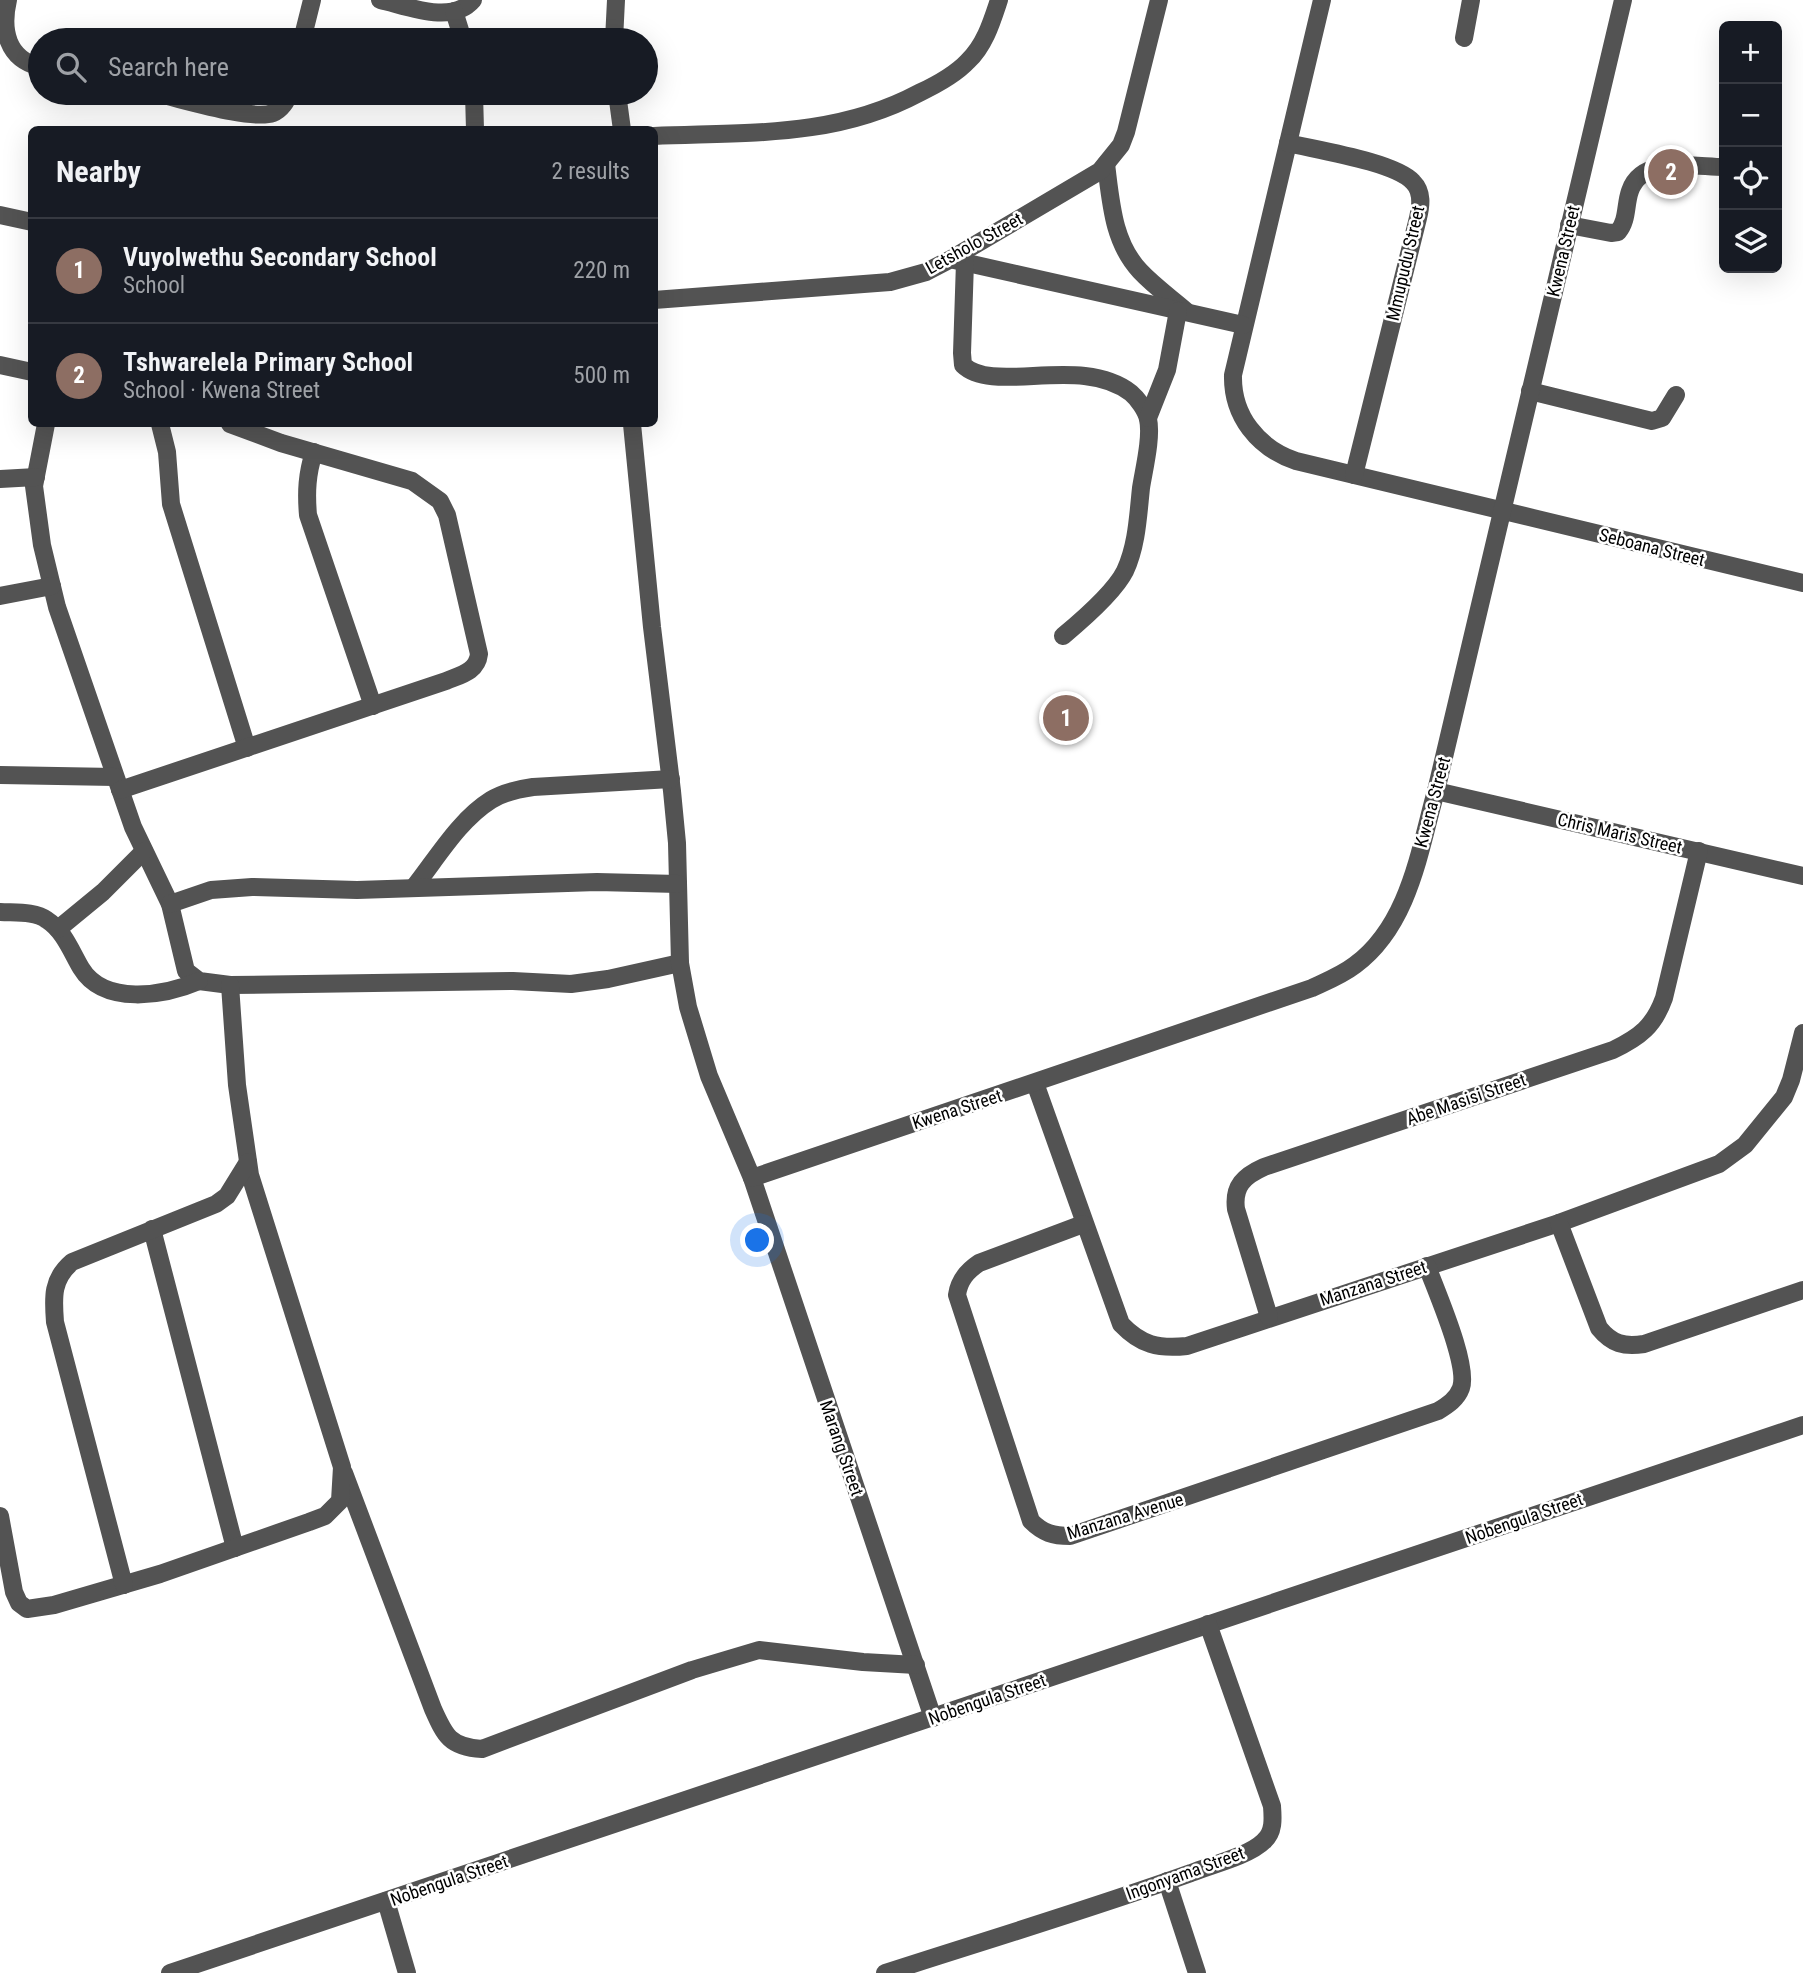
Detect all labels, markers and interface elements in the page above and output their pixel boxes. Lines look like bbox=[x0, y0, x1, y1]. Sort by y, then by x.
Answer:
map controls bbox=[1719, 21, 1782, 273]
button: + bbox=[1719, 21, 1782, 84]
search box bbox=[28, 28, 658, 105]
icon: search bbox=[52, 48, 90, 86]
text: Search here bbox=[108, 52, 229, 82]
button: − bbox=[1719, 84, 1782, 147]
pin: 2 bbox=[1648, 146, 1694, 198]
button: locate bbox=[1719, 147, 1782, 210]
text: Nearby bbox=[56, 154, 141, 189]
text: 2 results bbox=[552, 158, 630, 185]
street label: Mmupudu Street bbox=[1382, 203, 1428, 323]
street label: Kwena Street bbox=[1542, 203, 1584, 299]
street label: Letsholo Street bbox=[922, 208, 1026, 278]
button: layers bbox=[1719, 210, 1782, 273]
text: Vuyolwethu Secondary School bbox=[123, 242, 437, 272]
text: 1 bbox=[73, 257, 85, 284]
text: 220 m bbox=[573, 257, 630, 284]
text: School bbox=[123, 272, 185, 299]
text: Tshwarelela Primary School bbox=[123, 347, 413, 377]
text: 2 bbox=[73, 362, 85, 389]
text: 500 m bbox=[573, 362, 630, 389]
text: School · Kwena Street bbox=[123, 377, 320, 404]
street label: Seboana Street bbox=[1597, 524, 1707, 570]
pin: 1 bbox=[1043, 692, 1089, 744]
street label: Kwena Street bbox=[1410, 754, 1454, 850]
street label: Chris Maris Street bbox=[1556, 808, 1684, 858]
street label: Abe Masisi Street bbox=[1403, 1069, 1529, 1129]
street label: Kwena Street bbox=[910, 1085, 1004, 1133]
your location bbox=[740, 1223, 774, 1257]
street label: Manzana Street bbox=[1317, 1256, 1429, 1310]
street label: Marang Street bbox=[816, 1397, 868, 1499]
street label: Manzana Avenue bbox=[1064, 1488, 1186, 1544]
street label: Nobengula Street bbox=[1462, 1488, 1586, 1548]
street label: Nobengula Street bbox=[925, 1669, 1049, 1729]
street label: Ingonyama Street bbox=[1123, 1842, 1247, 1904]
street label: Nobengula Street bbox=[387, 1850, 511, 1910]

